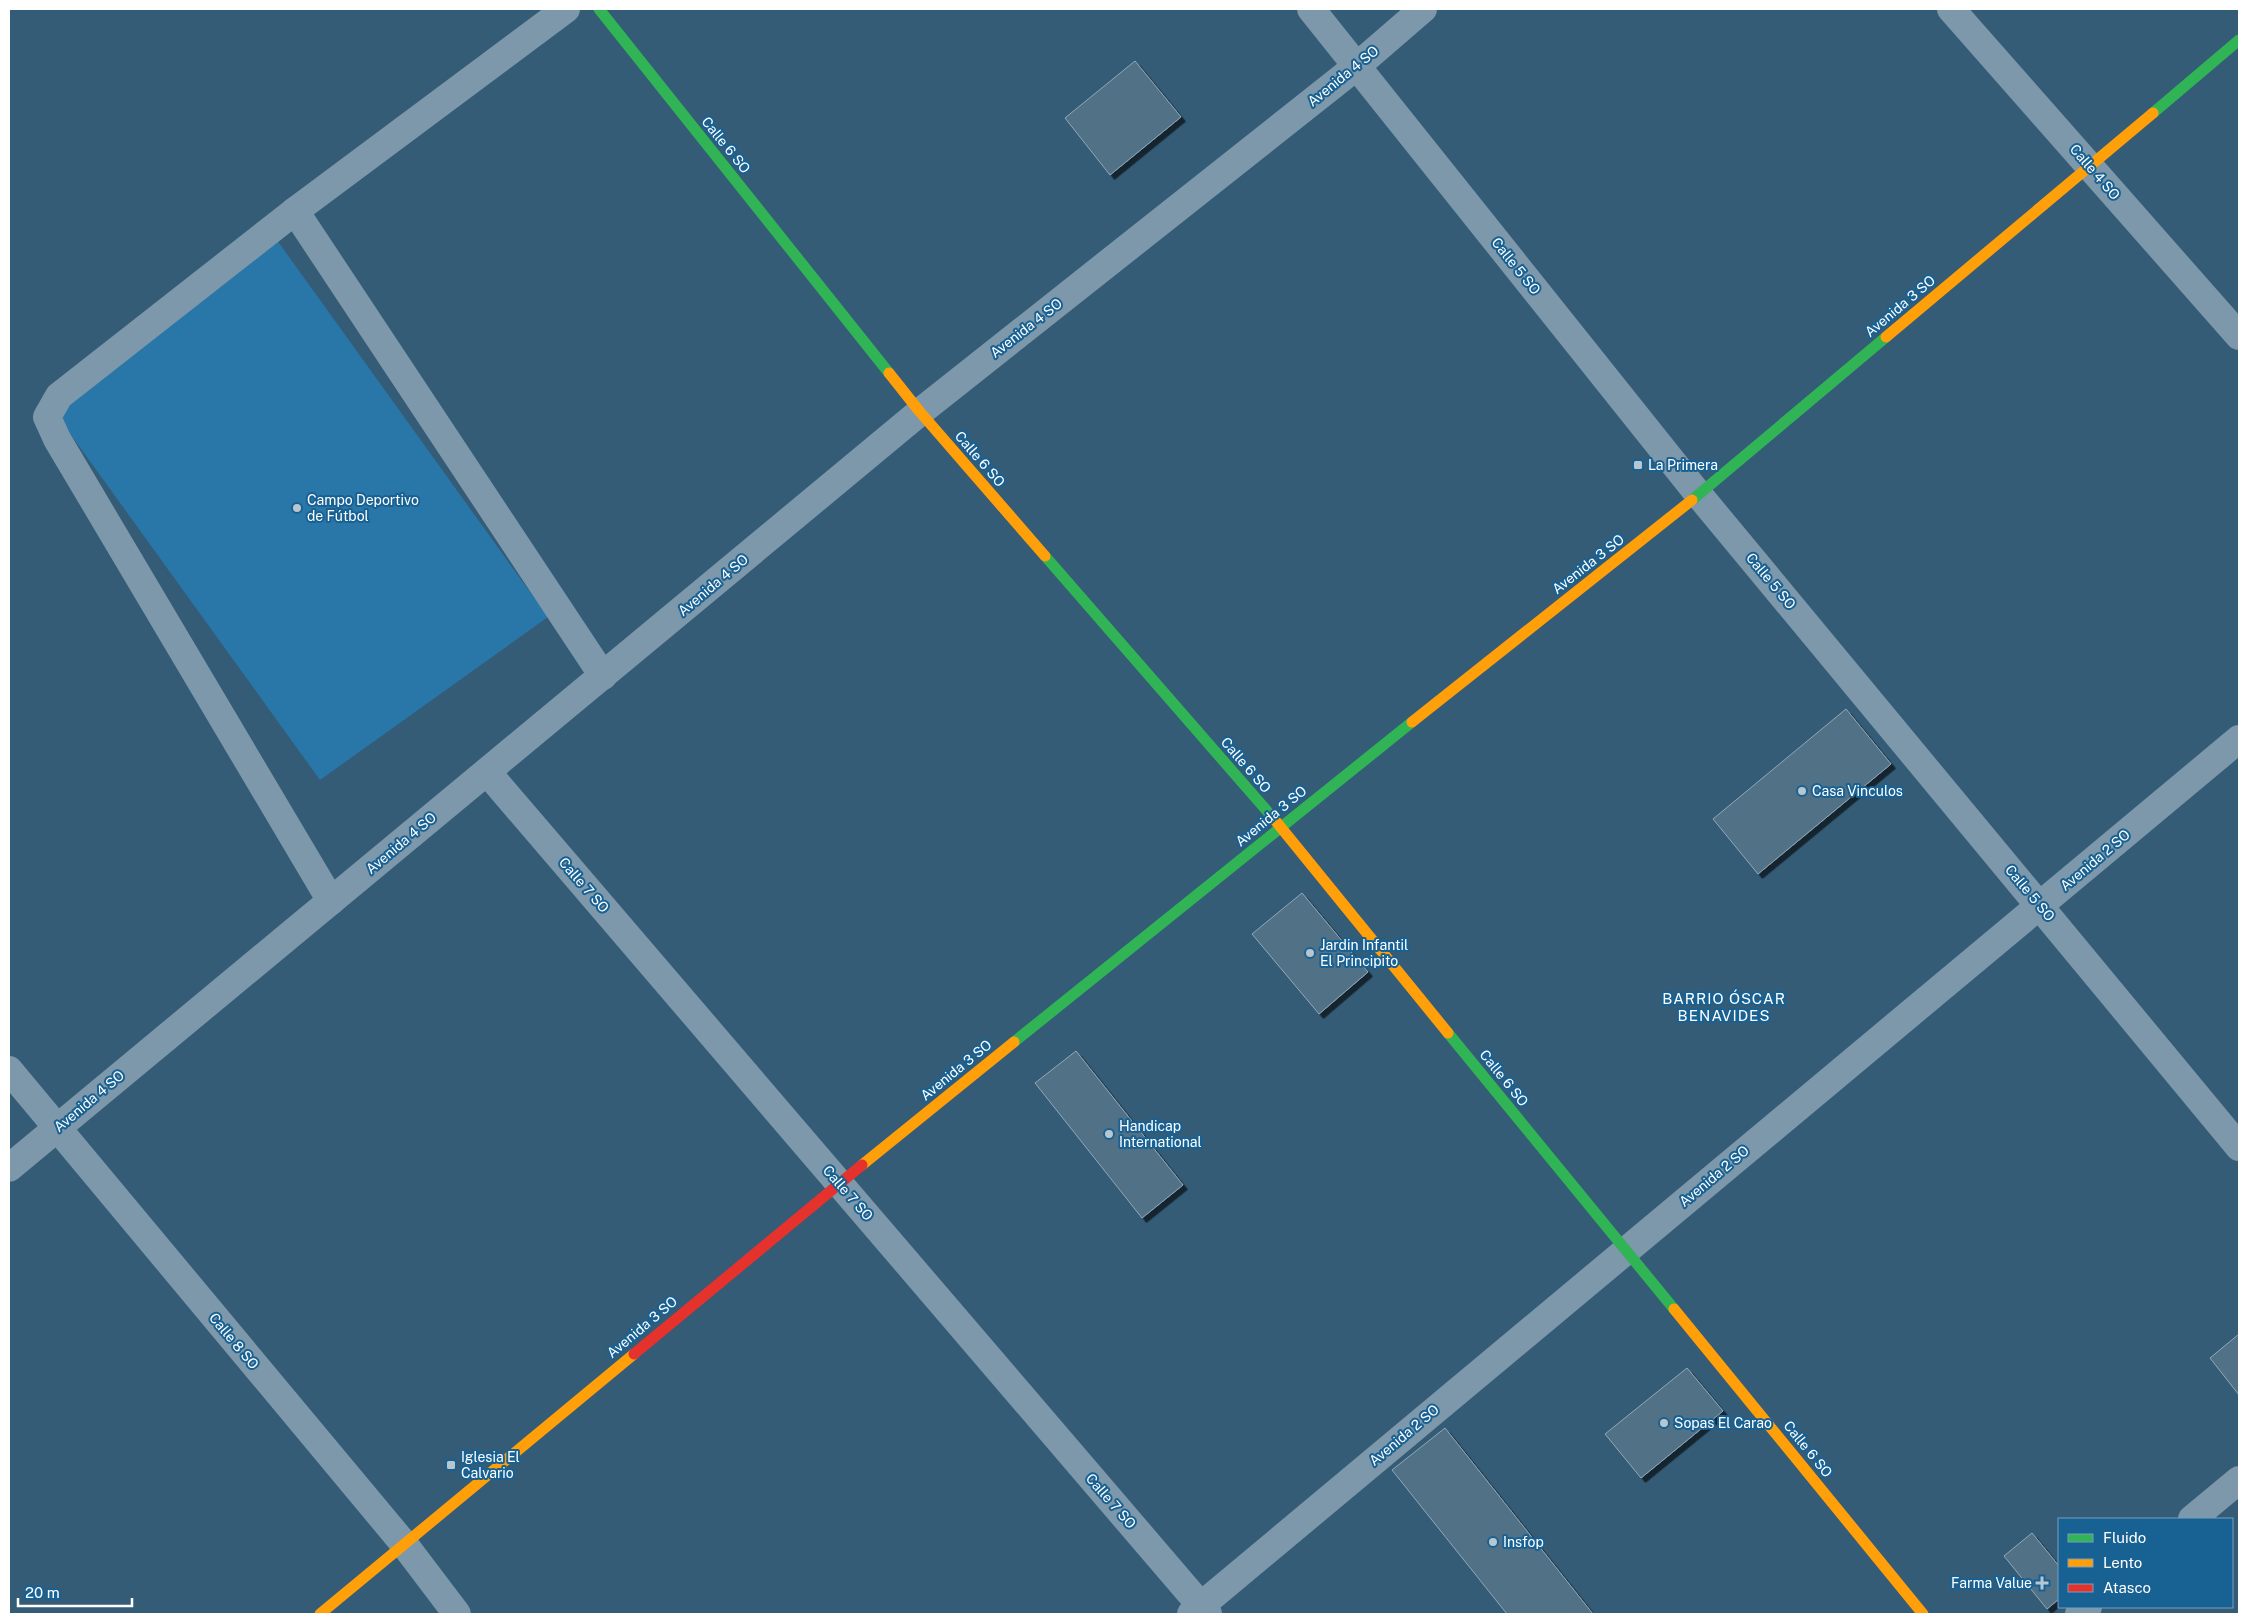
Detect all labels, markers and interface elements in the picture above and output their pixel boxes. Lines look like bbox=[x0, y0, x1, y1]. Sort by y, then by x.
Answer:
street label: Avenida 4 SO bbox=[1304, 43, 1382, 109]
street label: Calle 6 SO bbox=[698, 114, 754, 176]
street label: Calle 4 SO bbox=[2067, 141, 2123, 203]
street label: Calle 5 SO bbox=[1488, 234, 1544, 298]
street label: Avenida 3 SO bbox=[1862, 272, 1938, 340]
street label: Avenida 4 SO bbox=[987, 295, 1065, 361]
street label: Calle 6 SO bbox=[952, 428, 1008, 490]
place label: La Primera bbox=[1648, 457, 1718, 473]
marker: La Primera bbox=[1632, 459, 1644, 471]
place label: Campo Deportivo de Fútbol bbox=[307, 492, 419, 524]
marker: Campo Deportivo de Fútbol bbox=[291, 502, 303, 514]
street label: Avenida 3 SO bbox=[1549, 531, 1627, 597]
street label: Calle 5 SO bbox=[1743, 550, 1799, 612]
street label: Avenida 4 SO bbox=[675, 551, 751, 619]
street label: Calle 6 SO bbox=[1218, 734, 1274, 796]
street label: Avenida 3 SO bbox=[1232, 783, 1310, 849]
place label: Casa Vinculos bbox=[1812, 783, 1903, 799]
marker: Casa Vinculos bbox=[1796, 785, 1808, 797]
street label: Avenida 4 SO bbox=[363, 809, 439, 877]
street label: Avenida 2 SO bbox=[2057, 826, 2133, 894]
street label: Calle 7 SO bbox=[556, 854, 612, 916]
street label: Calle 5 SO bbox=[2002, 862, 2058, 924]
place label: Jardin Infantil El Principito bbox=[1320, 937, 1408, 969]
marker: Jardin Infantil El Principito bbox=[1304, 947, 1316, 959]
district label: BARRIO ÓSCAR BENAVIDES bbox=[1662, 989, 1786, 1024]
street label: Avenida 3 SO bbox=[917, 1037, 995, 1103]
street label: Calle 6 SO bbox=[1476, 1047, 1532, 1109]
street label: Avenida 4 SO bbox=[51, 1067, 127, 1135]
place label: Handicap International bbox=[1119, 1118, 1202, 1150]
marker: Handicap International bbox=[1103, 1128, 1115, 1140]
street label: Avenida 2 SO bbox=[1676, 1142, 1752, 1210]
street label: Calle 7 SO bbox=[820, 1162, 876, 1224]
street label: Avenida 3 SO bbox=[604, 1293, 680, 1361]
street label: Calle 8 SO bbox=[206, 1310, 262, 1372]
street label: Avenida 2 SO bbox=[1366, 1401, 1442, 1469]
place label: Sopas El Carao bbox=[1674, 1415, 1772, 1431]
marker: Sopas El Carao bbox=[1658, 1417, 1670, 1429]
street label: Calle 6 SO bbox=[1780, 1418, 1836, 1480]
place label: Iglesia El Calvario bbox=[461, 1449, 520, 1481]
marker: Iglesia El Calvario bbox=[445, 1459, 457, 1471]
street label: Calle 7 SO bbox=[1083, 1470, 1139, 1532]
legend bbox=[2058, 1518, 2233, 1608]
text: Fluido bbox=[2103, 1529, 2146, 1546]
place label: Insfop bbox=[1503, 1534, 1544, 1550]
marker: Insfop bbox=[1487, 1536, 1499, 1548]
text: Lento bbox=[2103, 1554, 2142, 1571]
place label: Farma Value bbox=[1951, 1575, 2032, 1591]
scale bar bbox=[18, 1576, 131, 1608]
marker: Farma Value bbox=[2036, 1577, 2048, 1589]
text: Atasco bbox=[2103, 1579, 2151, 1596]
text: 20 m bbox=[25, 1584, 60, 1601]

